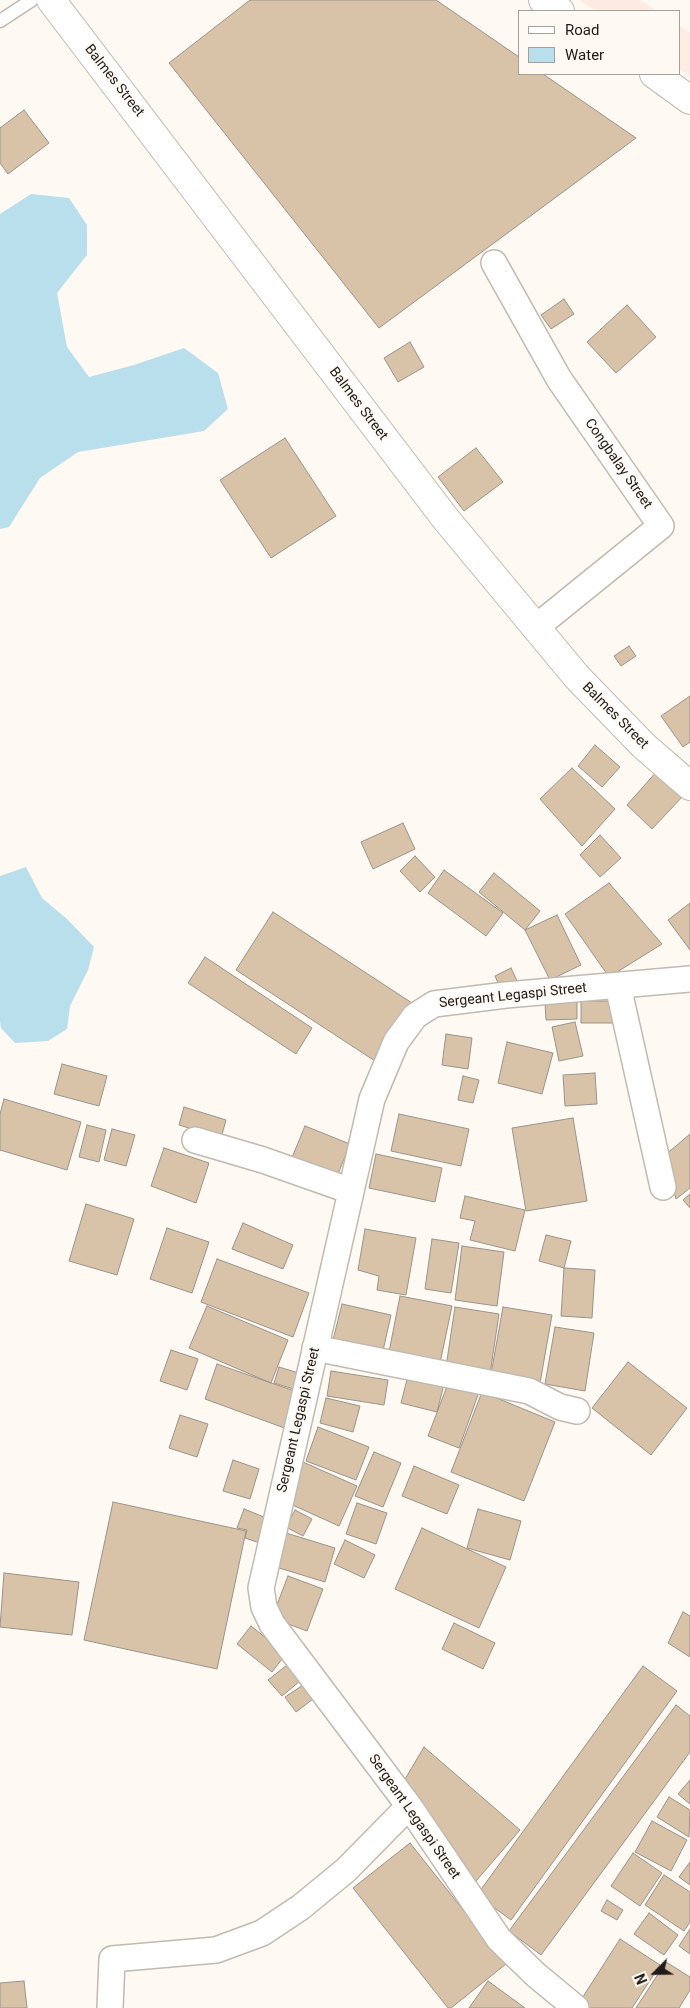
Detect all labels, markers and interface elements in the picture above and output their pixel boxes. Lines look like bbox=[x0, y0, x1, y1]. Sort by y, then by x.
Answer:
legend bbox=[518, 10, 680, 75]
text: Road bbox=[565, 21, 599, 39]
street label: Balmes Street bbox=[81, 42, 147, 120]
text: Water bbox=[565, 46, 604, 64]
street label: Balmes Street bbox=[325, 364, 391, 444]
street label: Congbalay Street bbox=[581, 416, 655, 512]
street label: Balmes Street bbox=[578, 679, 652, 753]
street label: Sergeant Legaspi Street bbox=[438, 980, 588, 1012]
street label: Sergeant Legaspi Street bbox=[274, 1346, 324, 1494]
street label: Sergeant Legaspi Street bbox=[365, 1751, 463, 1883]
north arrow bbox=[630, 1948, 680, 1998]
text: N bbox=[632, 1971, 650, 1987]

